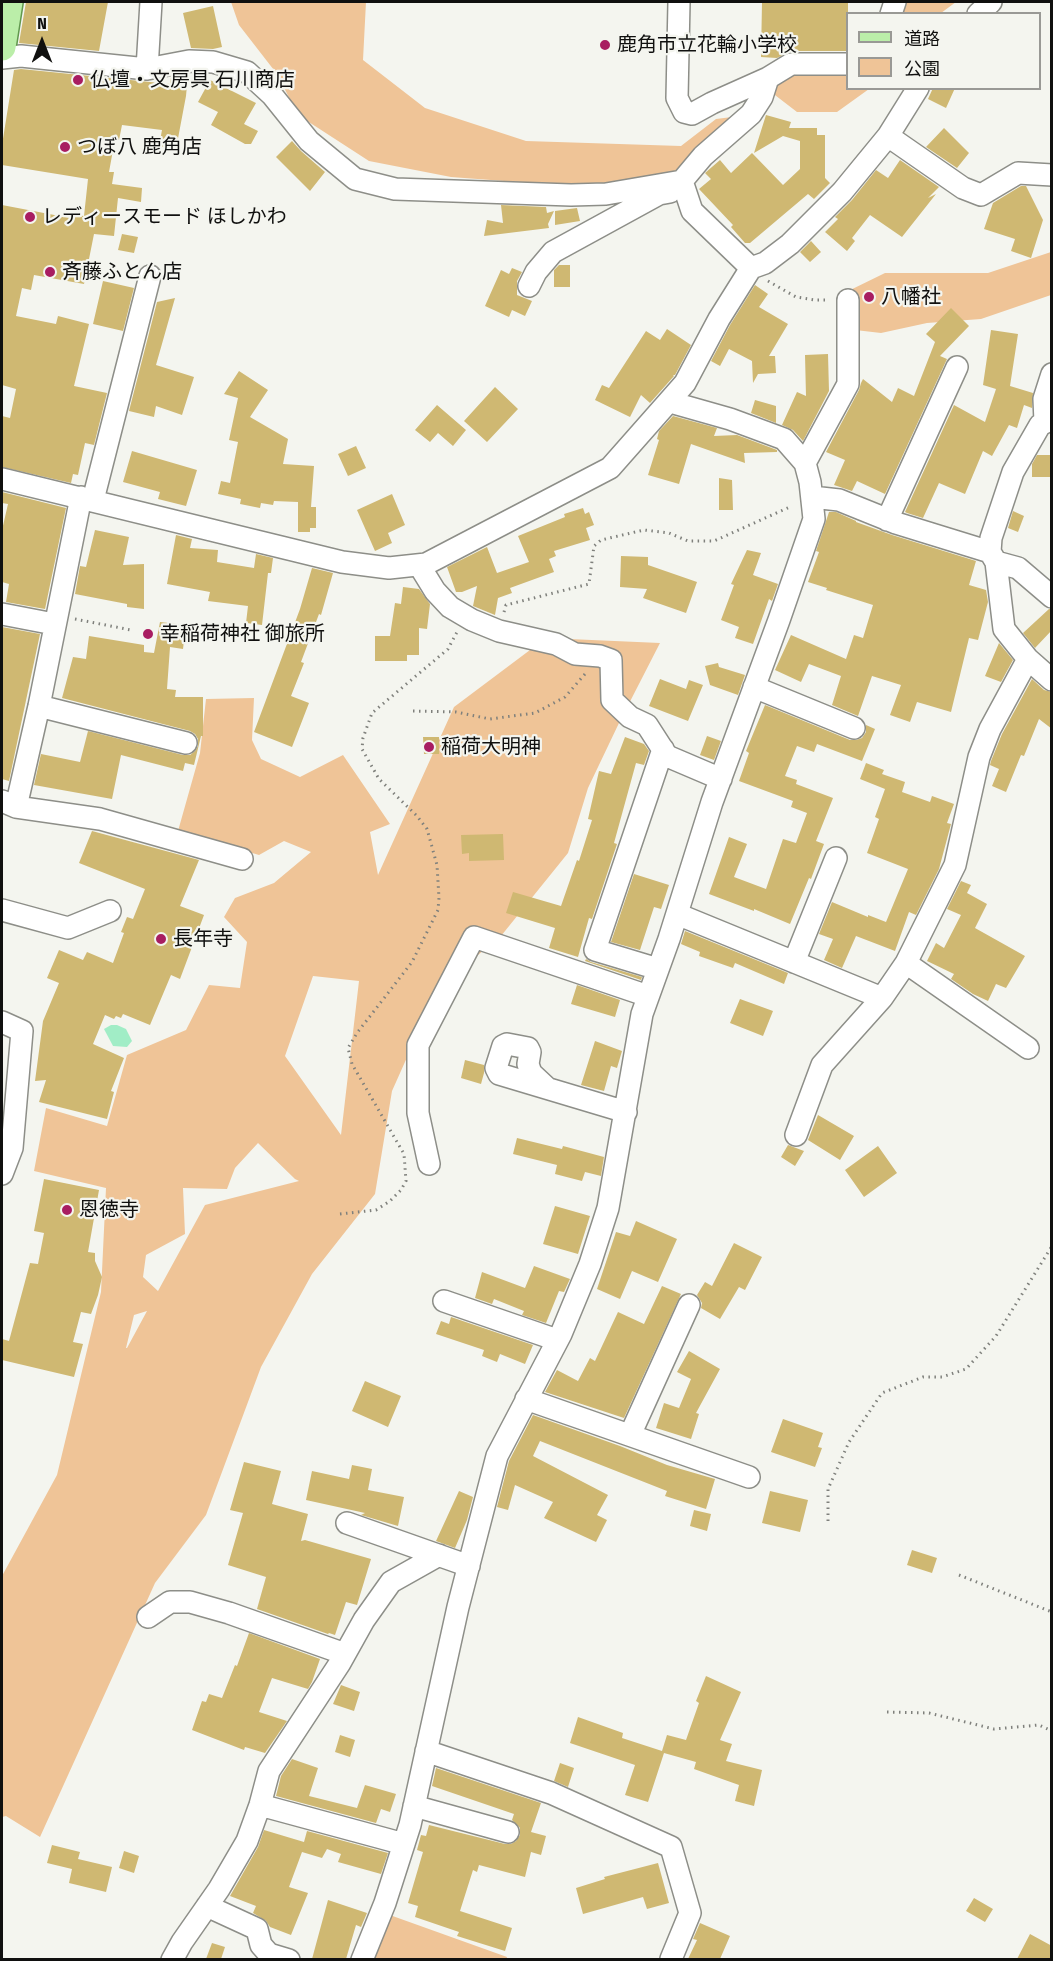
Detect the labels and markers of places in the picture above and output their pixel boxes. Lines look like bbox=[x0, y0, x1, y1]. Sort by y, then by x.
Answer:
place label: 鹿角市立花輪小学校 bbox=[617, 33, 797, 57]
marker: 鹿角市立花輪小学校 bbox=[598, 38, 612, 52]
place label: 仏壇・文房具 石川商店 bbox=[90, 68, 295, 92]
marker: 仏壇・文房具 石川商店 bbox=[71, 73, 85, 87]
place label: つぼ八 鹿角店 bbox=[77, 135, 202, 159]
marker: つぼ八 鹿角店 bbox=[58, 140, 72, 154]
place label: レディースモード ほしかわ bbox=[42, 205, 287, 229]
marker: レディースモード ほしかわ bbox=[23, 210, 37, 224]
place label: 斉藤ふとん店 bbox=[62, 260, 182, 284]
marker: 斉藤ふとん店 bbox=[43, 265, 57, 279]
place label: 八幡社 bbox=[881, 285, 941, 309]
marker: 八幡社 bbox=[862, 290, 876, 304]
place label: 幸稲荷神社 御旅所 bbox=[160, 622, 325, 646]
marker: 幸稲荷神社 御旅所 bbox=[141, 627, 155, 641]
place label: 稲荷大明神 bbox=[441, 735, 541, 759]
marker: 稲荷大明神 bbox=[422, 740, 436, 754]
place label: 長年寺 bbox=[173, 927, 233, 951]
marker: 長年寺 bbox=[154, 932, 168, 946]
place label: 恩徳寺 bbox=[79, 1198, 139, 1222]
marker: 恩徳寺 bbox=[60, 1203, 74, 1217]

